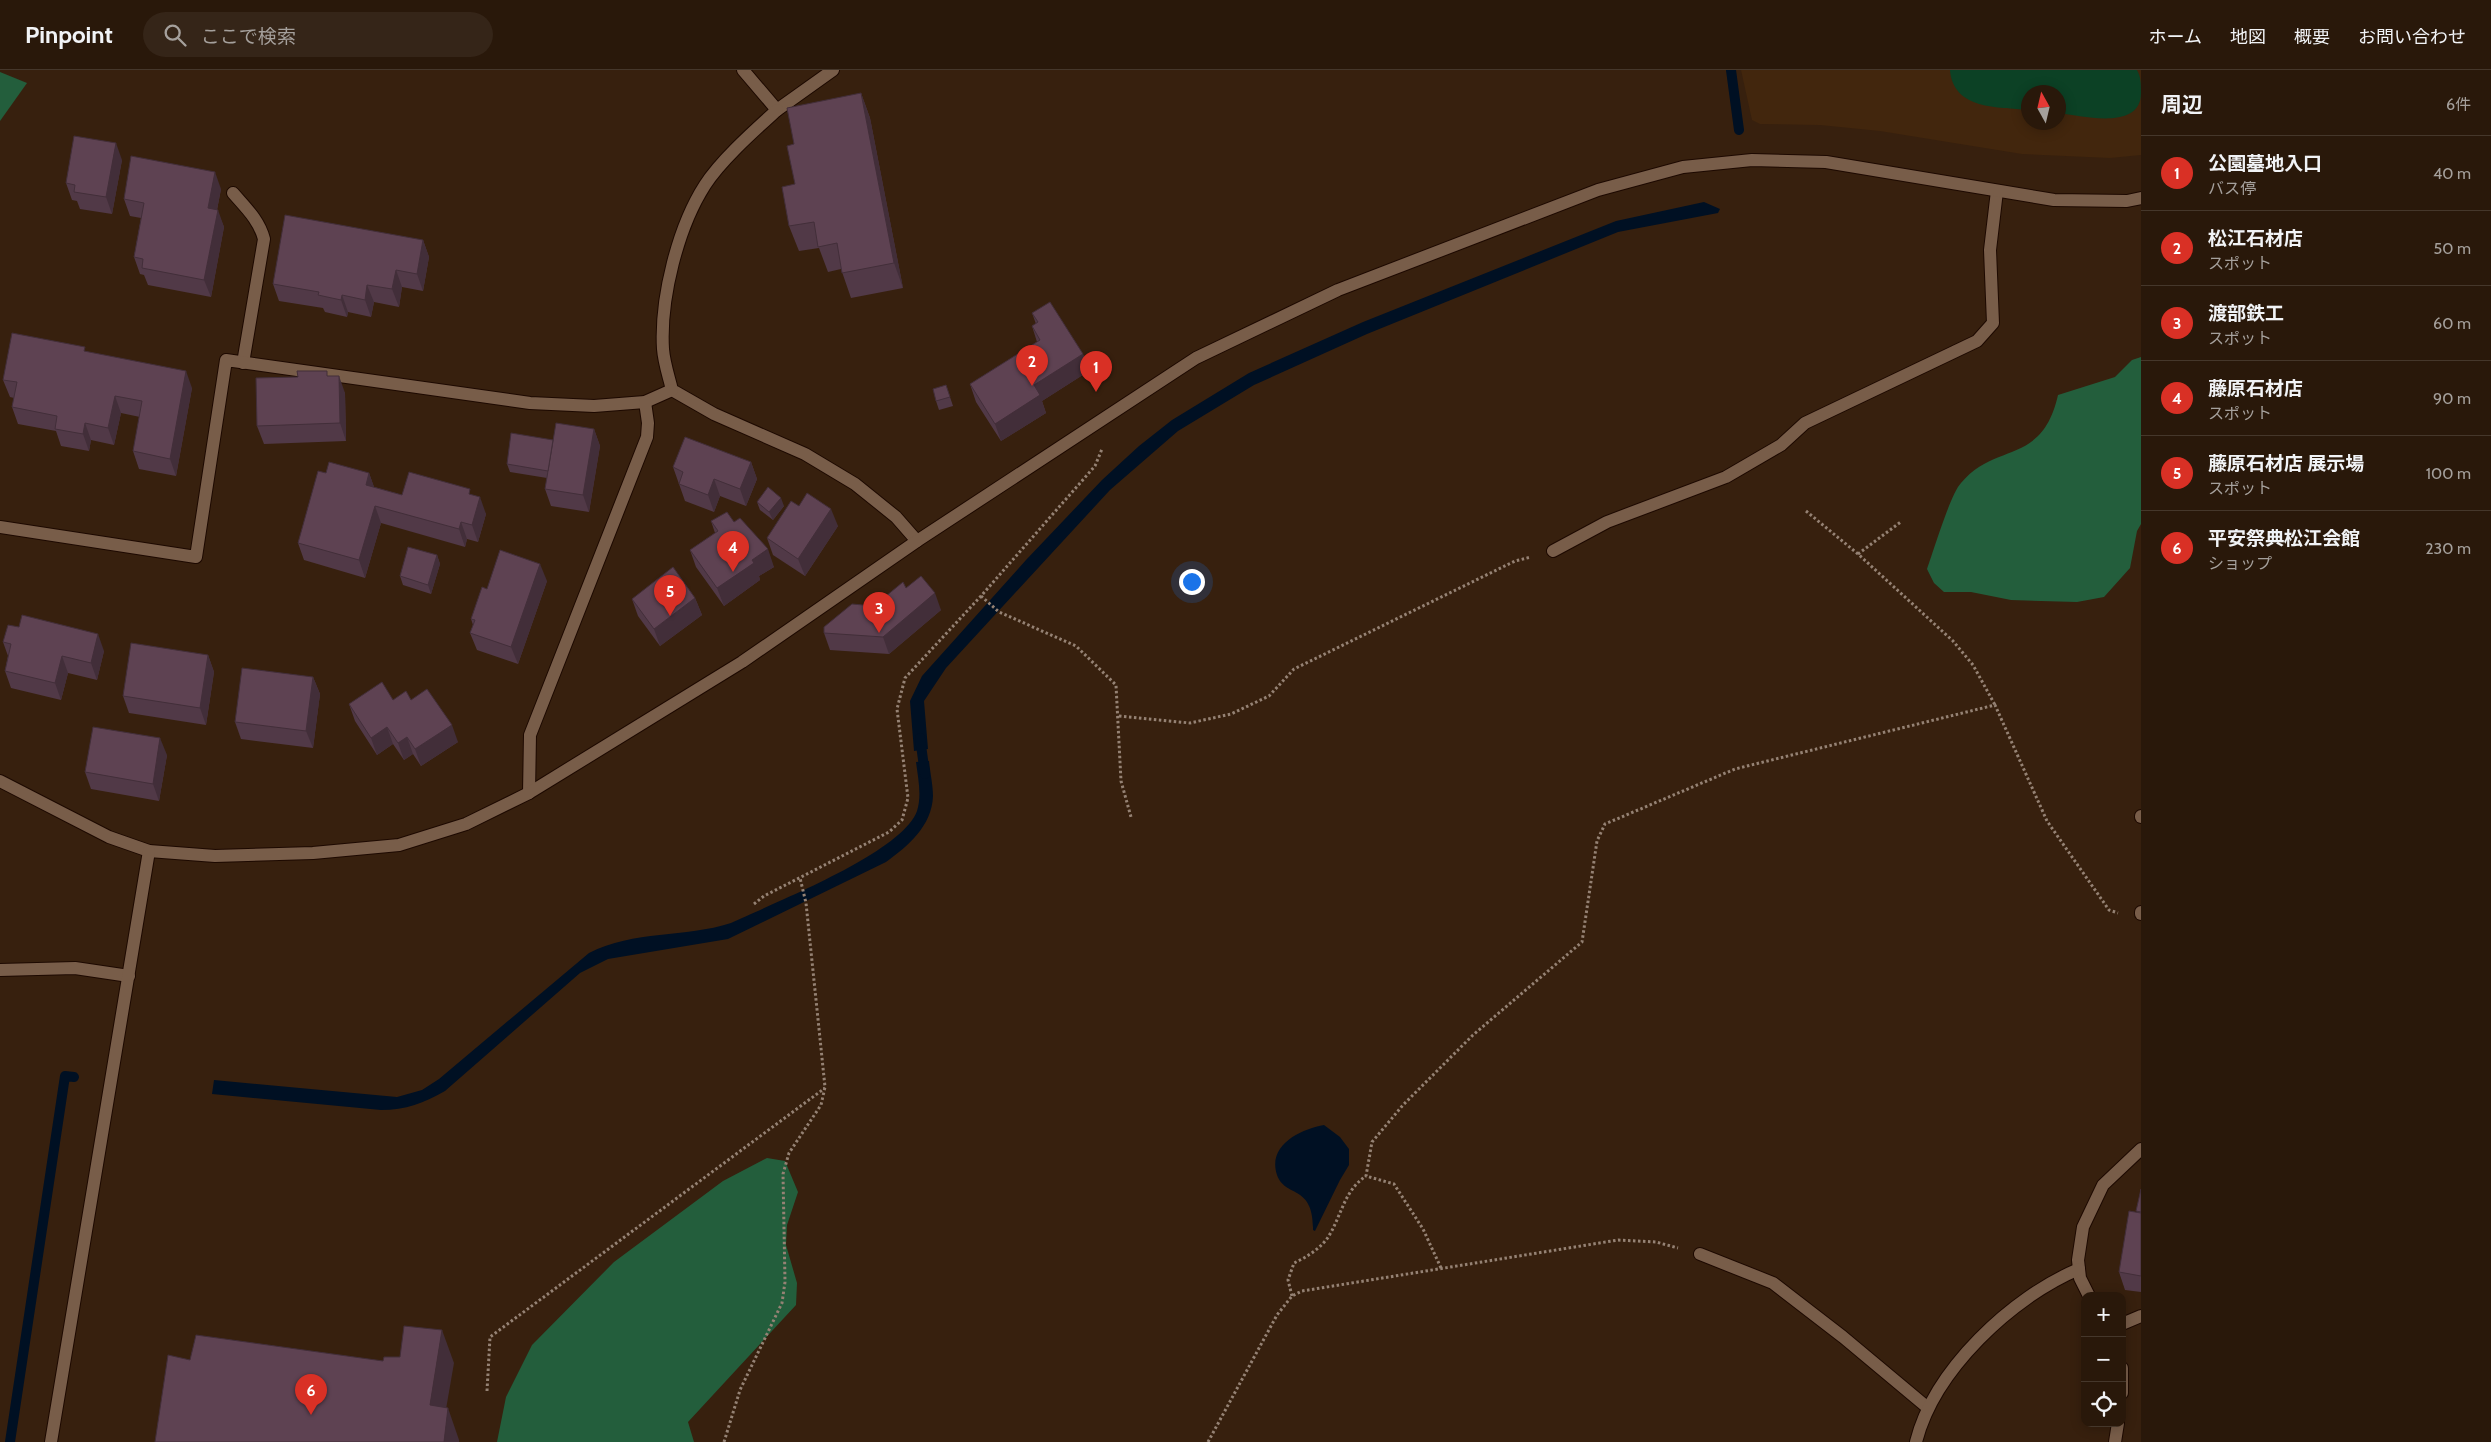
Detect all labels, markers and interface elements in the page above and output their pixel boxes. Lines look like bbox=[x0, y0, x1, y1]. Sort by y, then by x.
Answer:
search box bbox=[143, 12, 493, 57]
text: Pinpoint bbox=[25, 20, 113, 49]
icon: search bbox=[161, 21, 189, 49]
text: ここで検索 bbox=[201, 25, 296, 48]
text: ホーム bbox=[2149, 26, 2202, 48]
text: 地図 bbox=[2230, 26, 2266, 48]
text: 概要 bbox=[2294, 26, 2330, 48]
text: お問い合わせ bbox=[2358, 26, 2466, 48]
north arrow bbox=[2021, 85, 2066, 130]
text: 周辺 bbox=[2161, 92, 2203, 117]
text: 6件 bbox=[2446, 95, 2471, 114]
text: 公園墓地入口 bbox=[2208, 152, 2322, 175]
text: 1 bbox=[2174, 164, 2180, 183]
text: 40 m bbox=[2433, 164, 2471, 183]
text: バス停 bbox=[2208, 179, 2256, 198]
text: 松江石材店 bbox=[2208, 227, 2303, 250]
text: 2 bbox=[2173, 239, 2181, 258]
text: 50 m bbox=[2434, 239, 2471, 258]
text: スポット bbox=[2208, 254, 2272, 273]
text: 渡部鉄工 bbox=[2208, 302, 2284, 325]
text: 3 bbox=[2173, 314, 2181, 333]
text: 60 m bbox=[2433, 314, 2471, 333]
text: スポット bbox=[2208, 329, 2272, 348]
pin: 2 bbox=[1016, 345, 1048, 386]
pin: 1 bbox=[1080, 351, 1112, 392]
text: 藤原石材店 bbox=[2208, 377, 2303, 400]
text: 4 bbox=[2172, 389, 2182, 408]
text: 90 m bbox=[2433, 389, 2471, 408]
text: スポット bbox=[2208, 404, 2272, 423]
text: 藤原石材店 展示場 bbox=[2208, 452, 2364, 475]
text: 5 bbox=[2173, 464, 2181, 483]
text: 100 m bbox=[2426, 464, 2471, 483]
text: スポット bbox=[2208, 479, 2272, 498]
text: 平安祭典松江会館 bbox=[2208, 527, 2360, 550]
pin: 4 bbox=[717, 531, 749, 572]
text: 6 bbox=[2173, 539, 2182, 558]
text: 230 m bbox=[2425, 539, 2471, 558]
text: ショップ bbox=[2208, 554, 2272, 573]
your location bbox=[1179, 569, 1205, 595]
pin: 5 bbox=[654, 575, 686, 616]
pin: 3 bbox=[863, 592, 895, 633]
map controls bbox=[2081, 1292, 2126, 1427]
button: + bbox=[2081, 1292, 2126, 1337]
button: − bbox=[2081, 1337, 2126, 1382]
pin: 6 bbox=[295, 1374, 327, 1415]
button: locate bbox=[2081, 1382, 2126, 1427]

